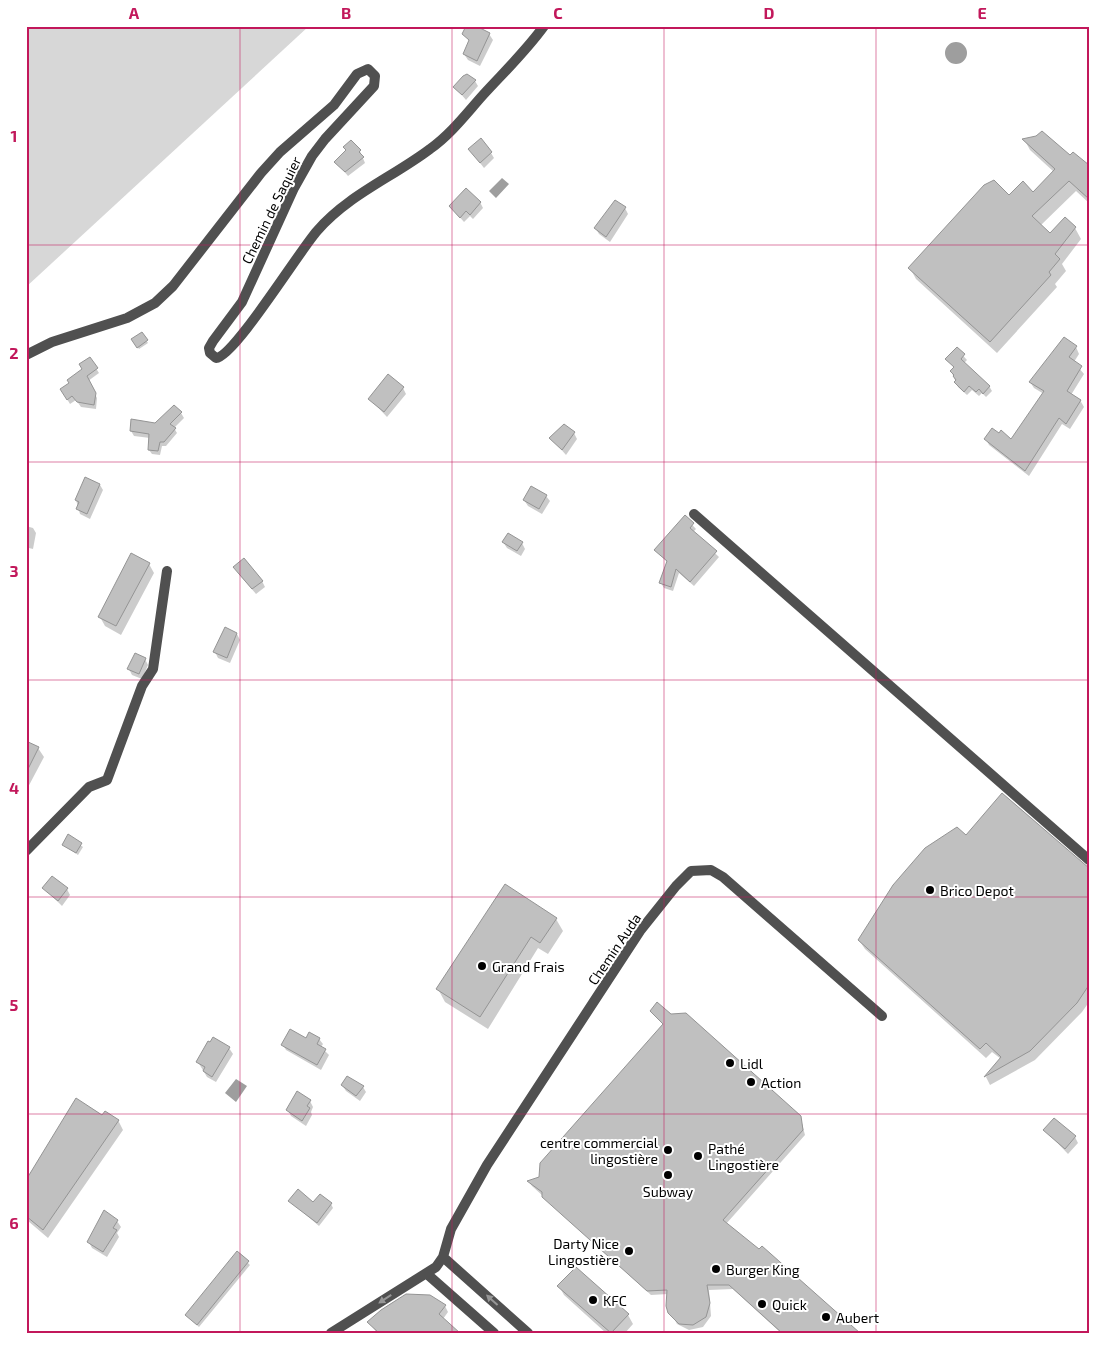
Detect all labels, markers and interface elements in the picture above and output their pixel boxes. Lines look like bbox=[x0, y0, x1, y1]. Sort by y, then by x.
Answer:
text: A bbox=[129, 3, 140, 22]
text: B bbox=[341, 3, 351, 22]
text: C bbox=[553, 3, 563, 22]
text: D bbox=[764, 3, 775, 22]
text: E bbox=[977, 3, 987, 22]
text: 1 bbox=[11, 126, 17, 145]
street label: Chemin de Saquier bbox=[238, 153, 305, 266]
text: 2 bbox=[9, 343, 19, 362]
text: 3 bbox=[9, 561, 19, 580]
text: 4 bbox=[9, 778, 19, 797]
place label: Brico Depot bbox=[940, 882, 1014, 899]
marker: Brico Depot bbox=[924, 884, 936, 896]
street label: Chemin Auda bbox=[584, 910, 644, 988]
place label: Grand Frais bbox=[492, 958, 565, 975]
marker: Grand Frais bbox=[476, 960, 488, 972]
text: 5 bbox=[10, 995, 19, 1014]
place label: Lidl bbox=[740, 1055, 764, 1072]
marker: Lidl bbox=[724, 1057, 736, 1069]
place label: Action bbox=[761, 1074, 801, 1091]
marker: Action bbox=[745, 1076, 757, 1088]
place label: centre commercial lingostière bbox=[540, 1134, 659, 1167]
place label: Pathé Lingostière bbox=[708, 1140, 779, 1173]
marker: centre commercial lingostière bbox=[662, 1144, 674, 1156]
marker: Pathé Lingostière bbox=[692, 1150, 704, 1162]
marker: Subway bbox=[662, 1169, 674, 1181]
place label: Subway bbox=[643, 1183, 694, 1200]
text: 6 bbox=[9, 1213, 19, 1232]
place label: Darty Nice Lingostière bbox=[548, 1235, 619, 1268]
marker: Darty Nice Lingostière bbox=[623, 1245, 635, 1257]
place label: Burger King bbox=[726, 1261, 800, 1278]
marker: Burger King bbox=[710, 1263, 722, 1275]
place label: KFC bbox=[603, 1292, 627, 1309]
one-way arrow bbox=[379, 1294, 392, 1303]
one-way arrow bbox=[486, 1294, 498, 1306]
marker: KFC bbox=[587, 1294, 599, 1306]
place label: Quick bbox=[772, 1296, 807, 1313]
marker: Quick bbox=[756, 1298, 768, 1310]
place label: Aubert bbox=[836, 1309, 879, 1326]
marker: Aubert bbox=[820, 1311, 832, 1323]

